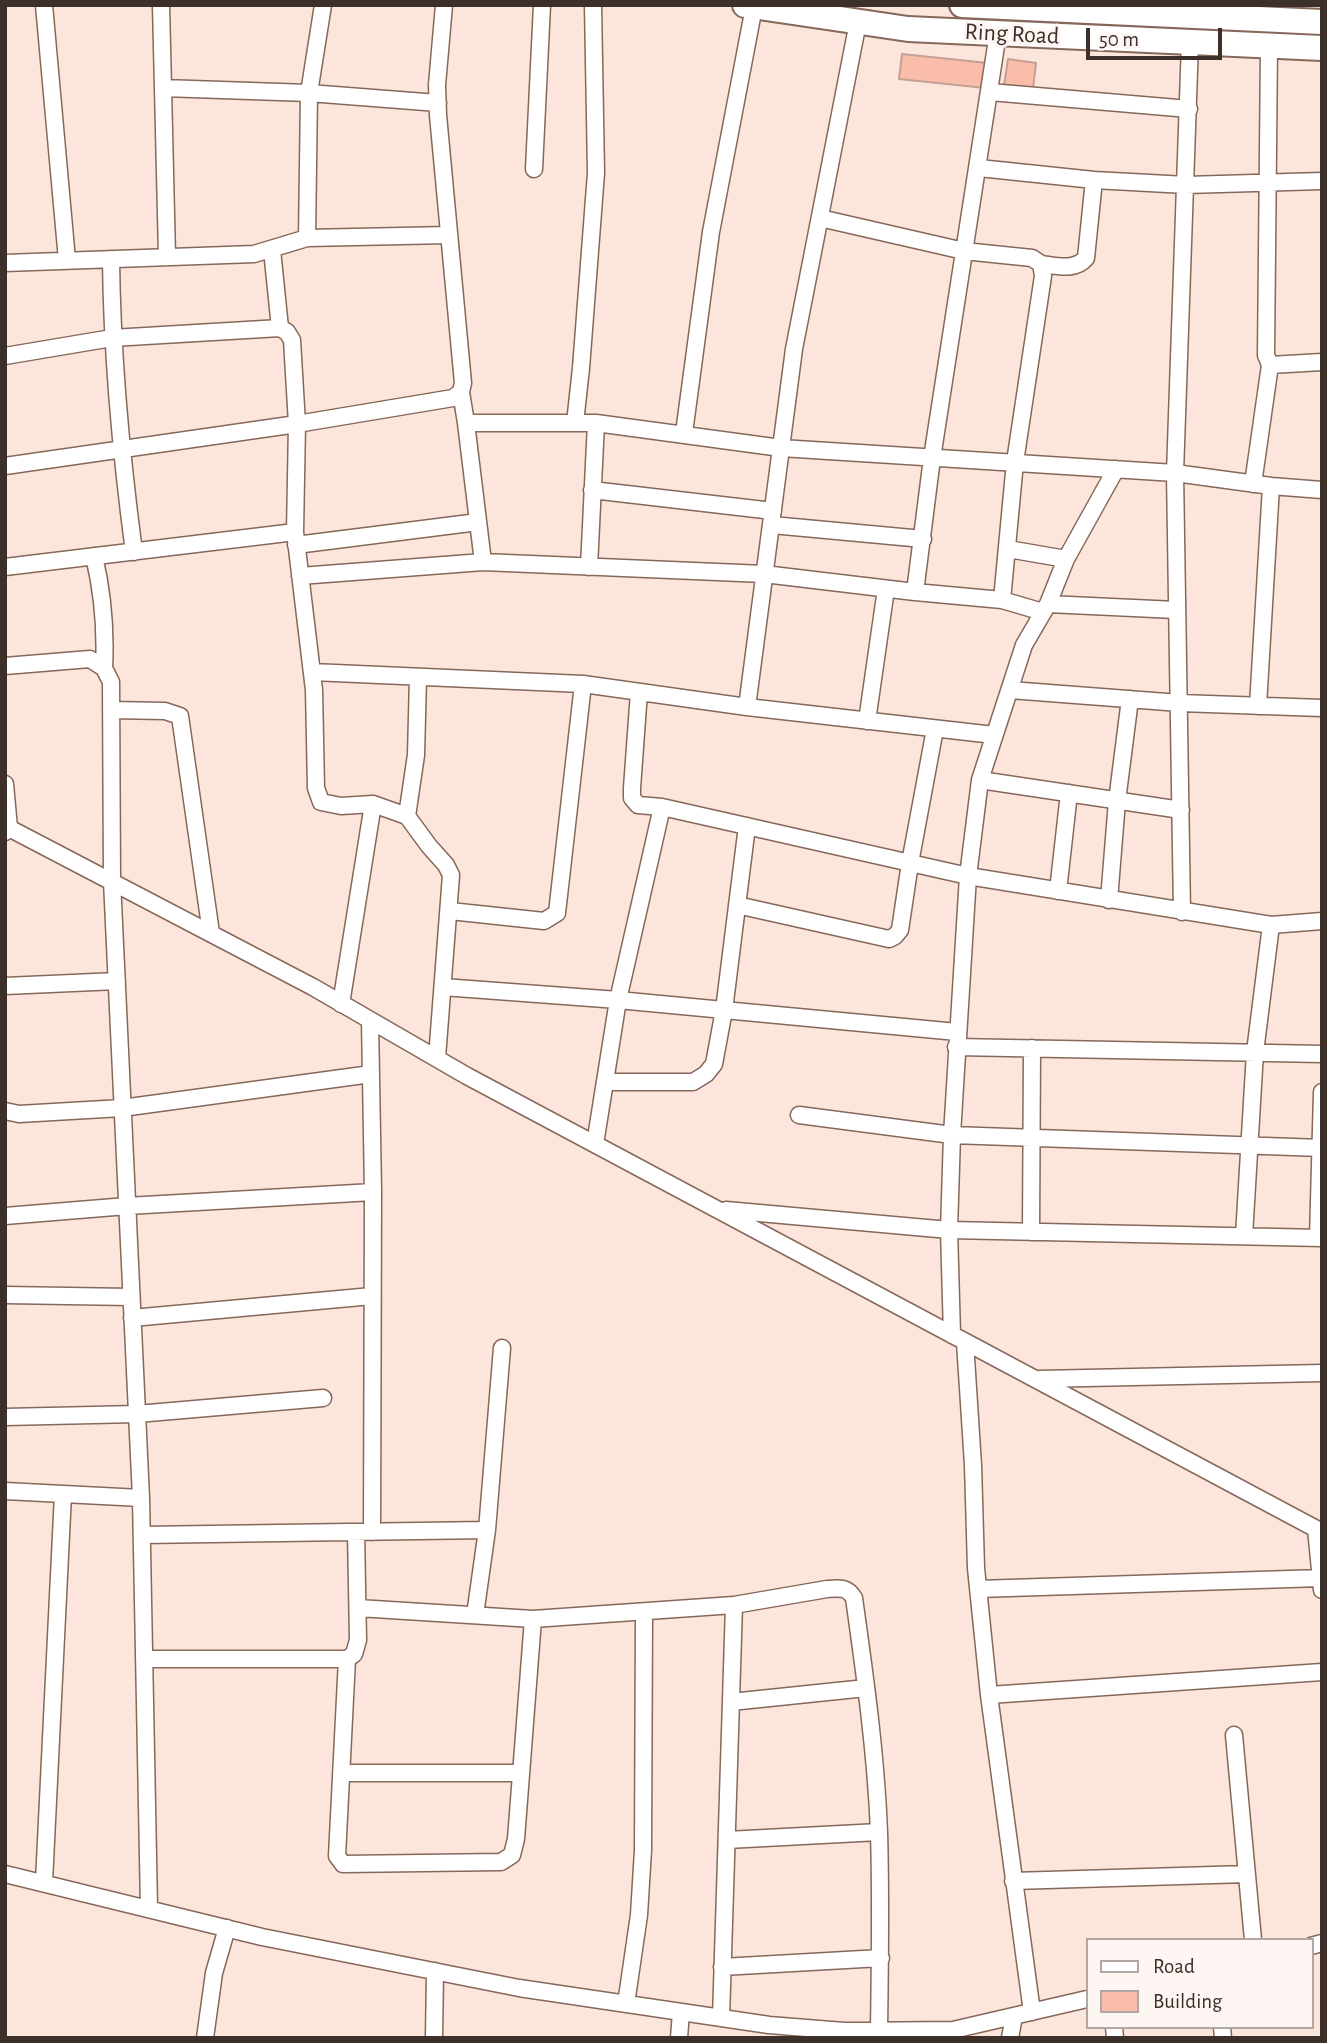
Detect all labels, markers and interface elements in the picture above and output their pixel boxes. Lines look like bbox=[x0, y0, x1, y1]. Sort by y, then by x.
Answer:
scale bar bbox=[1089, 14, 1226, 58]
street label: Ring Road bbox=[964, 17, 1060, 51]
text: 50 m bbox=[1099, 29, 1139, 50]
legend bbox=[1086, 1938, 1313, 2029]
text: Road bbox=[1153, 1956, 1195, 1977]
text: Building bbox=[1153, 1991, 1222, 2012]

